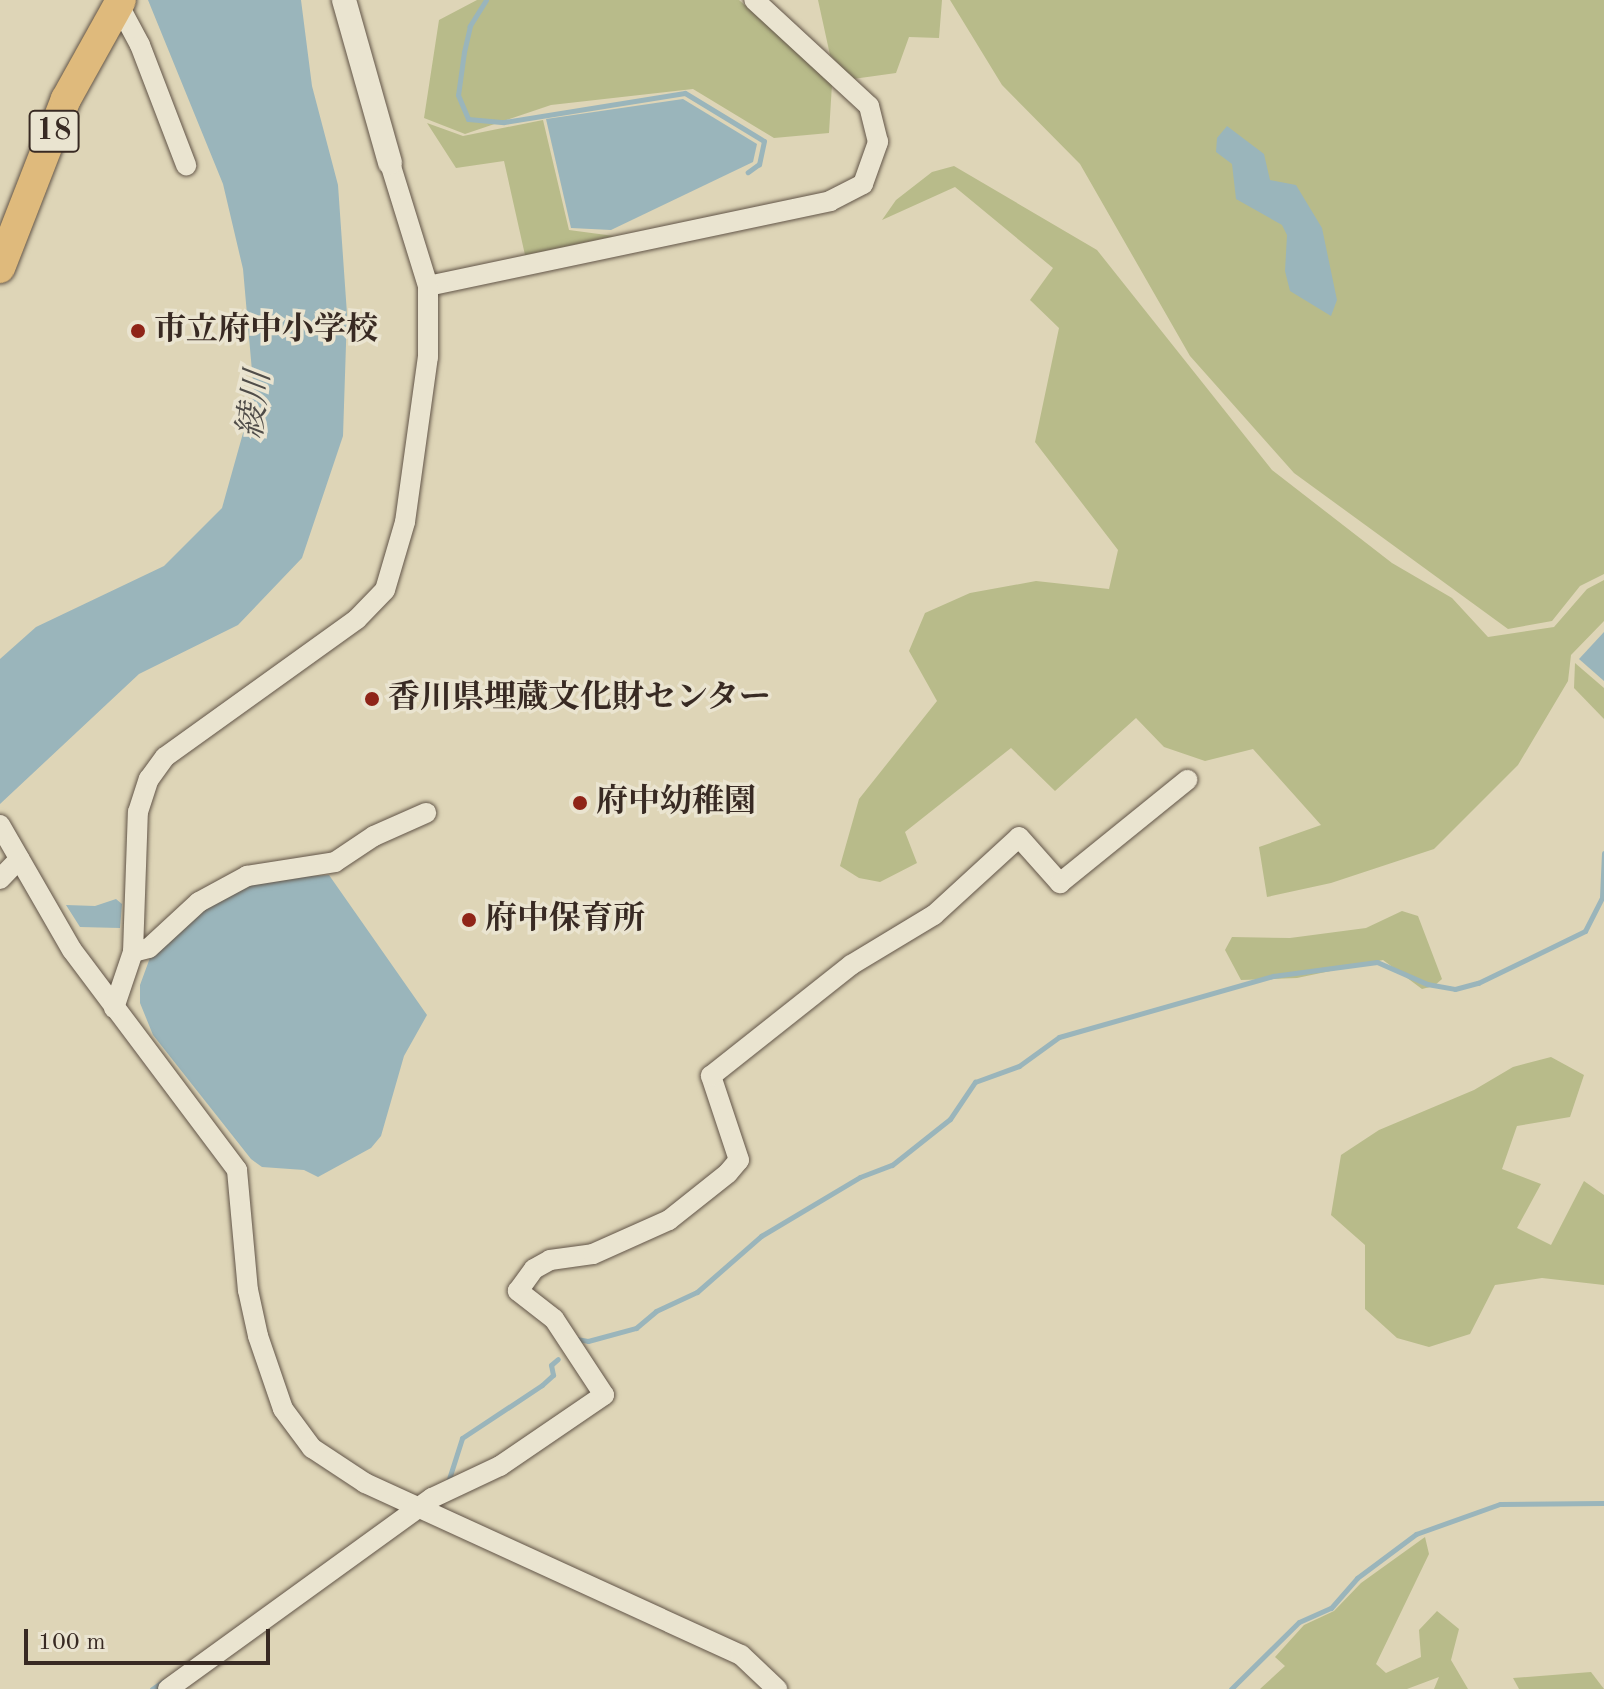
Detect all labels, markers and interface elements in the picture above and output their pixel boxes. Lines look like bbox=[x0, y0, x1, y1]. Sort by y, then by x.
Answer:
road number: 18 bbox=[28, 105, 80, 157]
place label: 市立府中小学校 bbox=[154, 312, 378, 350]
marker: 市立府中小学校 bbox=[129, 322, 147, 340]
water label: 綾川 bbox=[232, 369, 280, 441]
place label: 香川県埋蔵文化財センター bbox=[388, 680, 772, 718]
marker: 香川県埋蔵文化財センター bbox=[363, 690, 381, 708]
place label: 府中幼稚園 bbox=[596, 784, 756, 822]
marker: 府中幼稚園 bbox=[571, 794, 589, 812]
place label: 府中保育所 bbox=[485, 901, 645, 939]
marker: 府中保育所 bbox=[460, 911, 478, 929]
scale bar bbox=[28, 1613, 274, 1663]
text: 100 m bbox=[38, 1631, 106, 1655]

